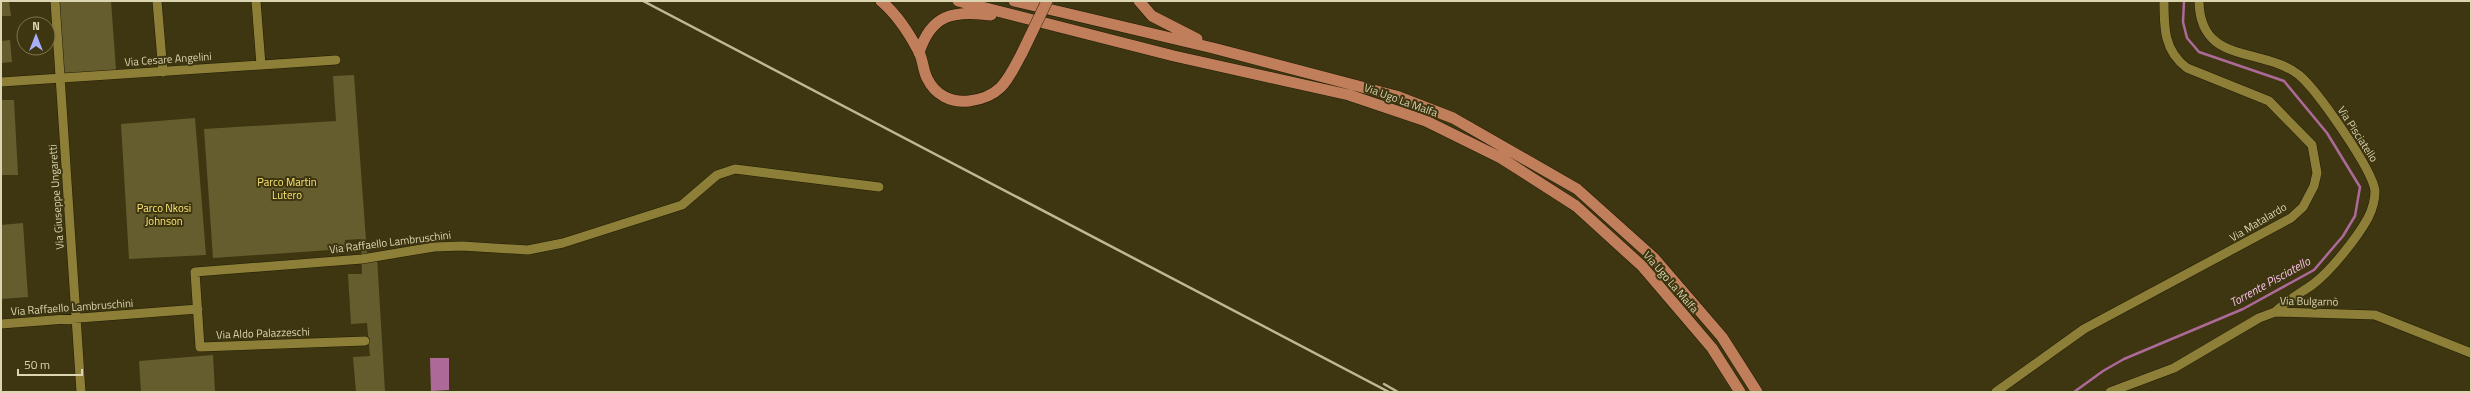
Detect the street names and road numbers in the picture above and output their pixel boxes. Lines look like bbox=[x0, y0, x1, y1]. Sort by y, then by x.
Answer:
street label: Via Cesare Angelini bbox=[124, 48, 212, 70]
street label: Via Ugo La Malfa bbox=[1362, 79, 1440, 121]
street label: Via Pisciatello bbox=[2334, 103, 2382, 165]
street label: Via Giuseppe Ungaretti bbox=[44, 144, 68, 250]
street label: Via Matalardo bbox=[2226, 199, 2290, 245]
street label: Via Raffaello Lambruschini bbox=[328, 227, 452, 257]
street label: Via Ugo La Malfa bbox=[1640, 248, 1703, 317]
street label: Via Bulgarnò bbox=[2280, 292, 2339, 310]
street label: Via Raffaello Lambruschini bbox=[10, 295, 134, 319]
street label: Via Aldo Palazzeschi bbox=[216, 323, 310, 343]

